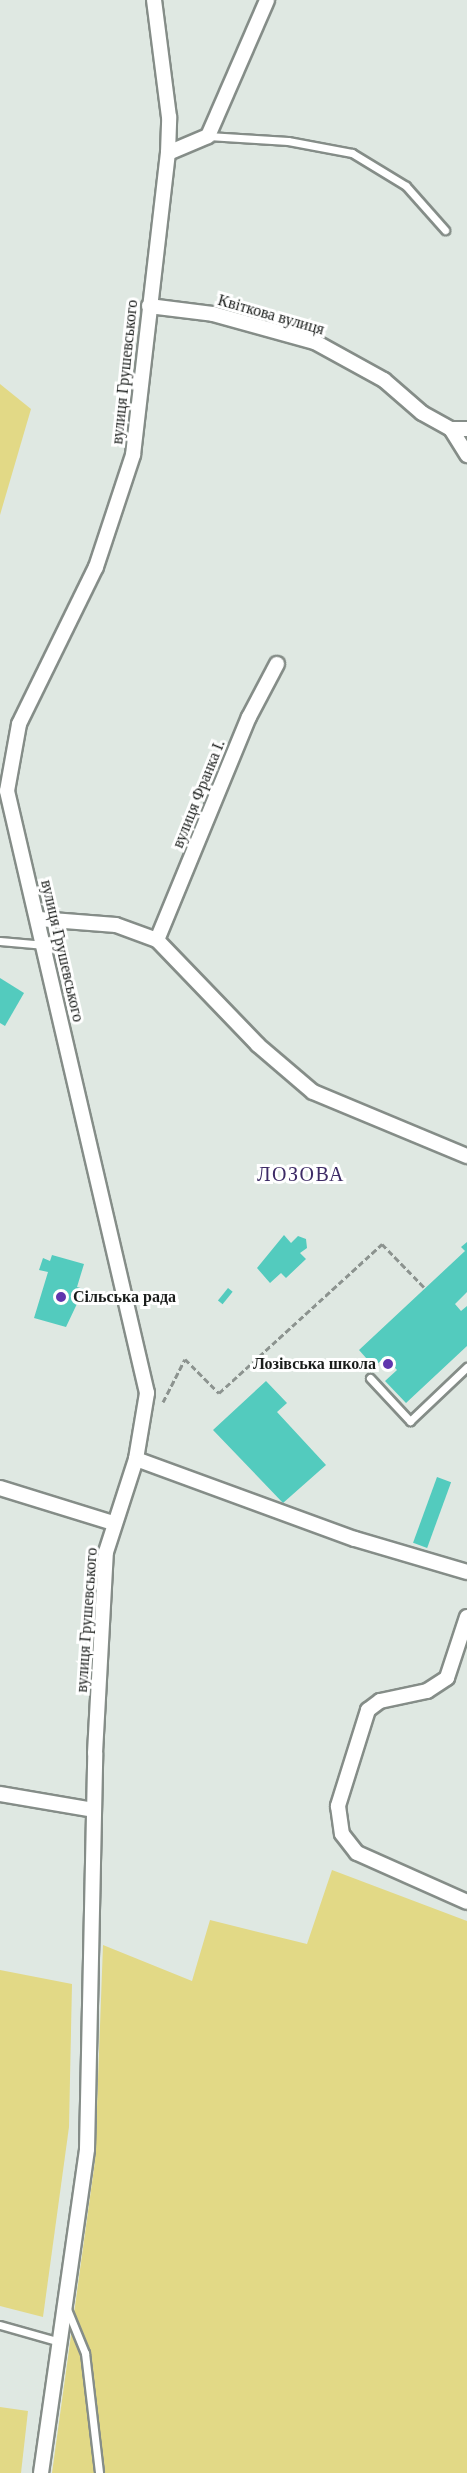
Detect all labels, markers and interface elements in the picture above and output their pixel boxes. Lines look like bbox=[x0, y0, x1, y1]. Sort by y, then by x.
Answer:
street label: Квіткова вулиця bbox=[216, 291, 326, 339]
street label: вулиця Грушевського bbox=[108, 299, 142, 445]
street label: вулиця Франка І. bbox=[169, 737, 229, 851]
street label: вулиця Грушевського bbox=[36, 878, 88, 1024]
district label: ЛОЗОВА bbox=[257, 1162, 345, 1186]
place label: Сільська рада bbox=[73, 1287, 176, 1307]
marker: Сільська рада bbox=[54, 1290, 68, 1304]
place label: Лозівська школа bbox=[253, 1354, 376, 1374]
marker: Лозівська школа bbox=[381, 1357, 395, 1371]
street label: вулиця Грушевського bbox=[72, 1547, 102, 1693]

